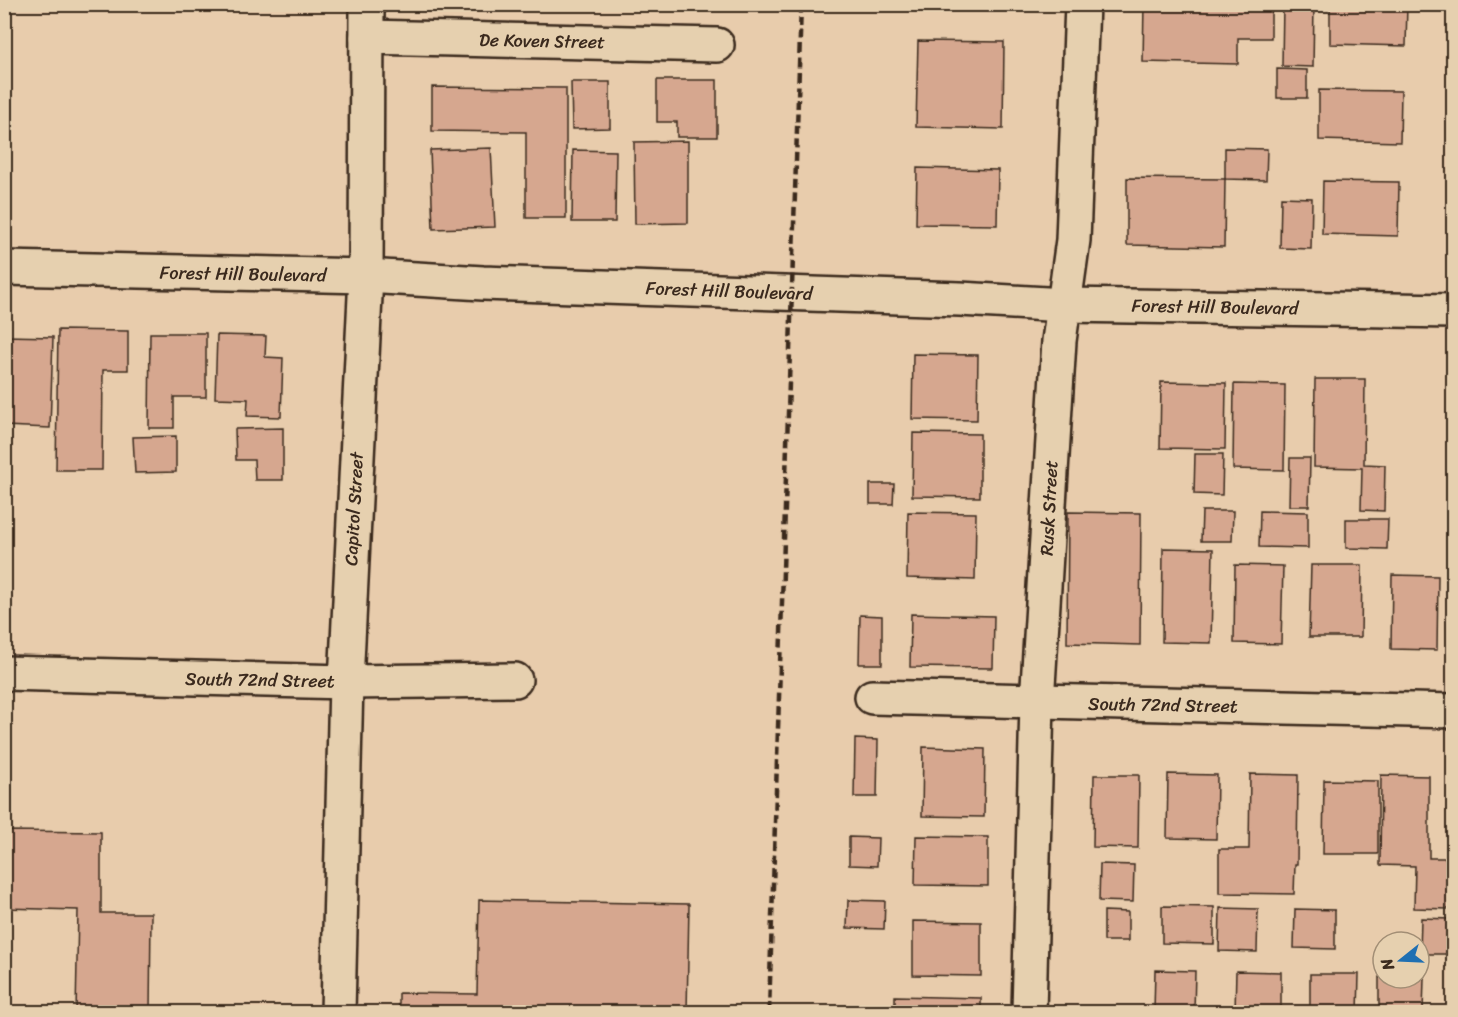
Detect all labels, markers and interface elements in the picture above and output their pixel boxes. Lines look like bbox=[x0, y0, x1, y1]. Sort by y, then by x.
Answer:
street label: De Koven Street bbox=[479, 24, 605, 58]
street label: Forest Hill Boulevard bbox=[159, 257, 328, 291]
street label: Forest Hill Boulevard bbox=[645, 272, 814, 310]
street label: Forest Hill Boulevard bbox=[1131, 290, 1300, 324]
street label: Capitol Street bbox=[335, 451, 373, 567]
street label: Rusk Street bbox=[1031, 459, 1067, 556]
street label: South 72nd Street bbox=[185, 663, 335, 697]
street label: South 72nd Street bbox=[1088, 688, 1238, 722]
north arrow bbox=[1371, 930, 1431, 990]
text: N bbox=[1371, 954, 1403, 975]

